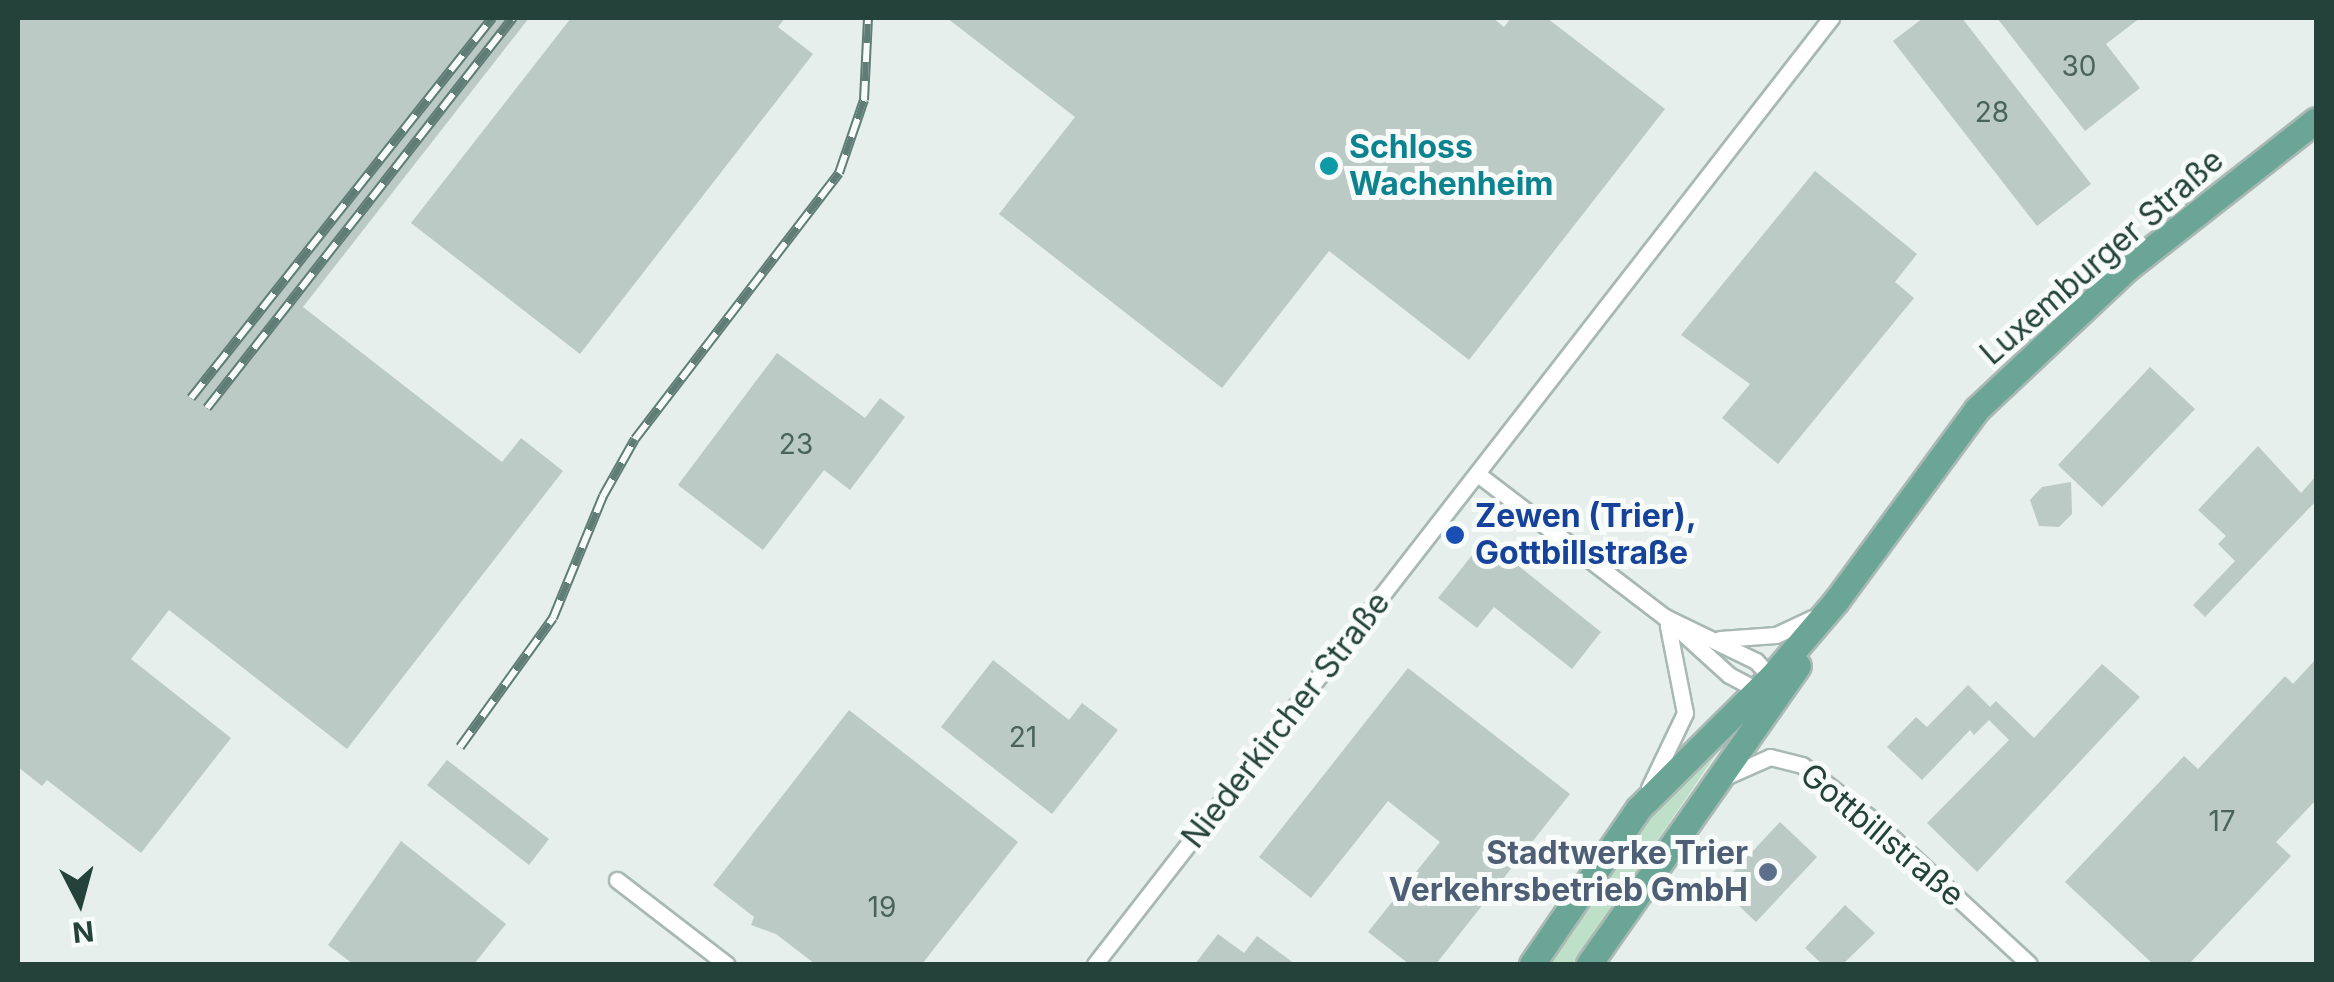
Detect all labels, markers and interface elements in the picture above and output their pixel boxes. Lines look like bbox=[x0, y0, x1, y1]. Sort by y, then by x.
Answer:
house number: 30 bbox=[2062, 49, 2096, 83]
house number: 28 bbox=[1975, 95, 2009, 129]
place label: Schloss Wachenheim bbox=[1349, 129, 1554, 204]
street label: Luxemburger Straße bbox=[1973, 141, 2231, 373]
marker: Schloss Wachenheim bbox=[1318, 155, 1340, 177]
house number: 23 bbox=[779, 427, 813, 461]
place label: Zewen (Trier), Gottbillstraße bbox=[1475, 498, 1697, 573]
marker: Zewen (Trier), Gottbillstraße bbox=[1444, 524, 1466, 546]
street label: Niederkircher Straße bbox=[1174, 584, 1398, 856]
house number: 21 bbox=[1009, 720, 1037, 754]
street label: Gottbillstraße bbox=[1792, 755, 1972, 915]
house number: 17 bbox=[2208, 804, 2236, 838]
place label: Stadtwerke Trier Verkehrsbetrieb GmbH bbox=[1389, 835, 1748, 910]
north arrow bbox=[30, 852, 130, 952]
marker: Stadtwerke Trier Verkehrsbetrieb GmbH bbox=[1757, 861, 1779, 883]
house number: 19 bbox=[868, 890, 896, 924]
text: N bbox=[71, 914, 96, 950]

